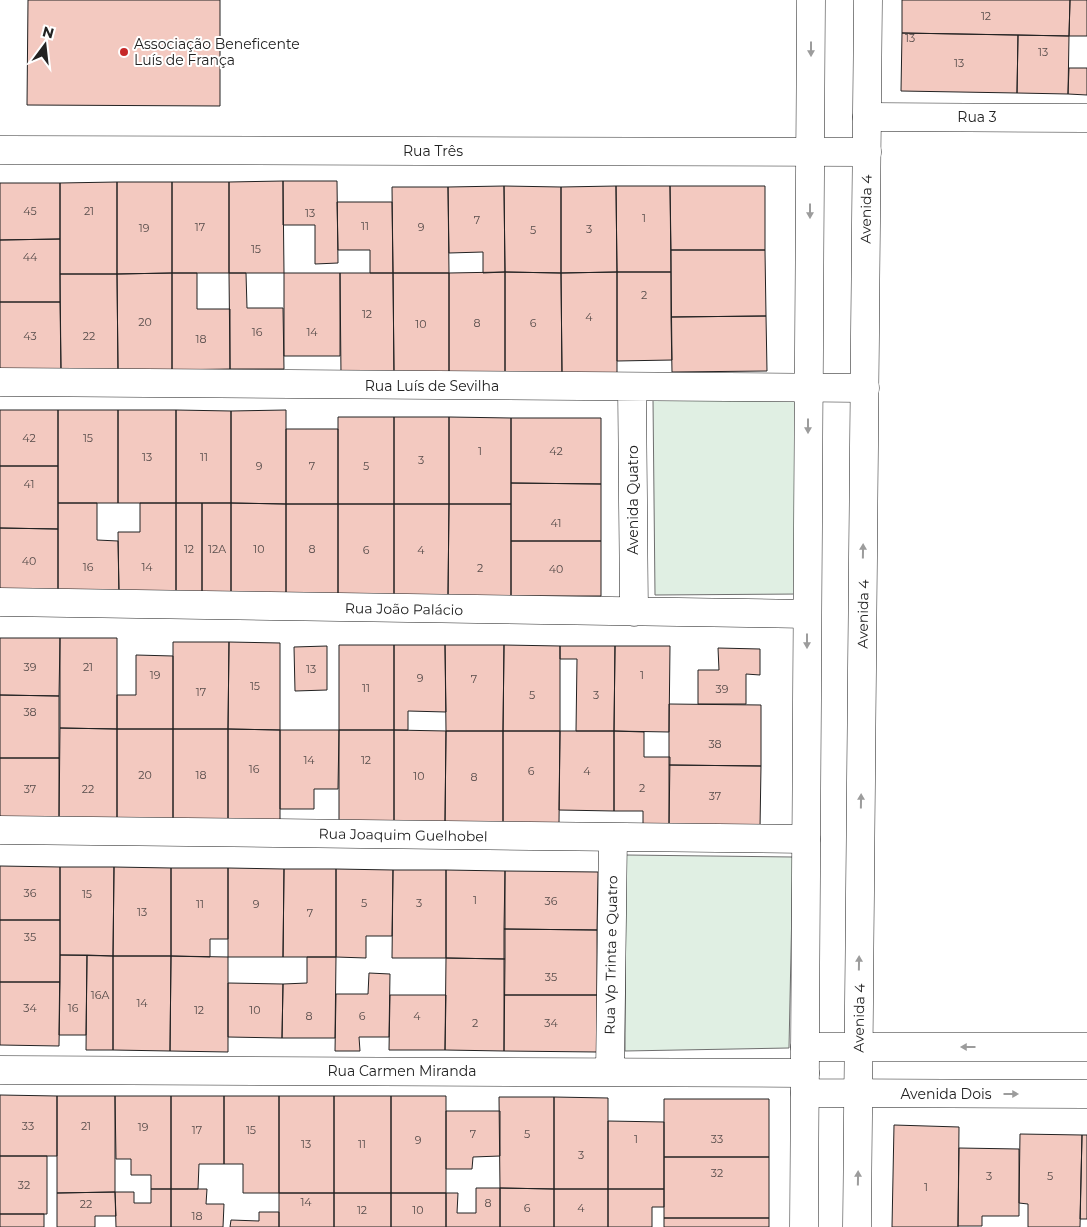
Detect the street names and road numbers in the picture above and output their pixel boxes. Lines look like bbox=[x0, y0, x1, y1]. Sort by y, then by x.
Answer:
street label: Rua 3 bbox=[957, 108, 997, 126]
street label: Rua Três bbox=[403, 142, 463, 160]
street label: Avenida 4 bbox=[856, 173, 876, 244]
street label: Rua Luís de Sevilha bbox=[365, 377, 499, 395]
street label: Avenida Quatro bbox=[624, 445, 642, 555]
street label: Avenida 4 bbox=[853, 578, 873, 649]
street label: Rua João Palácio bbox=[345, 599, 464, 619]
street label: Rua Joaquim Guelhobel bbox=[318, 825, 488, 845]
street label: Rua Vp Trinta e Quatro bbox=[601, 875, 621, 1035]
street label: Avenida 4 bbox=[849, 982, 869, 1053]
street label: Rua Carmen Miranda bbox=[327, 1062, 477, 1080]
street label: Avenida Dois bbox=[900, 1085, 992, 1103]

